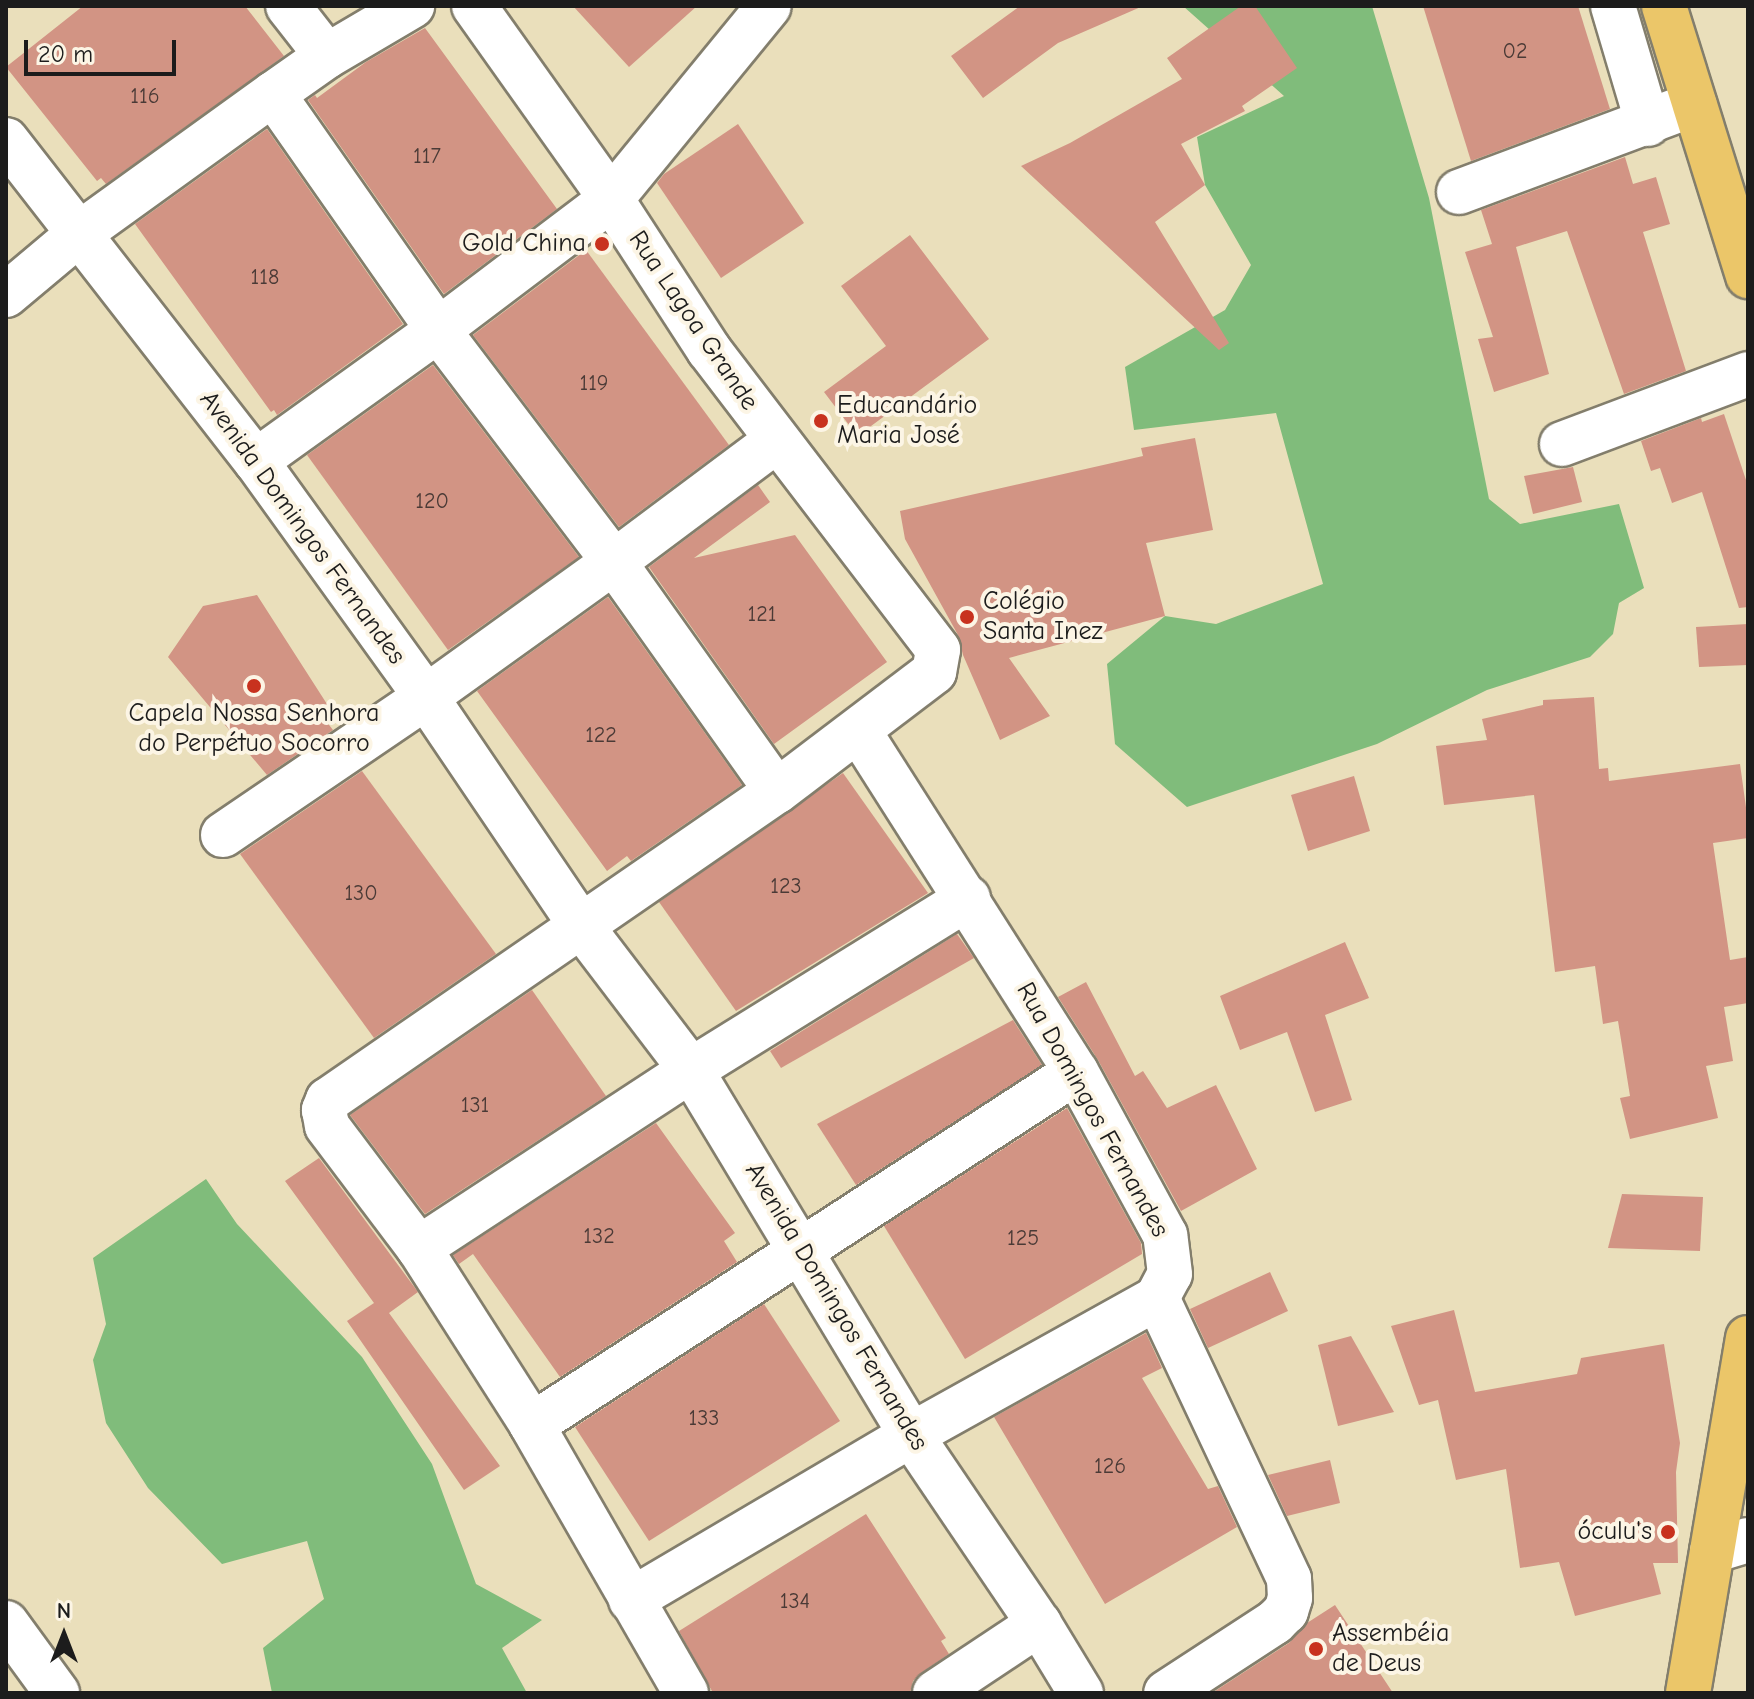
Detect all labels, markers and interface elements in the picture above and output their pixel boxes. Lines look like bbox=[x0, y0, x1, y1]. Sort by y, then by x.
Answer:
scale bar bbox=[28, 24, 180, 74]
house number: 02 bbox=[1503, 39, 1527, 65]
text: 20 m bbox=[38, 40, 93, 68]
house number: 116 bbox=[130, 84, 160, 110]
house number: 117 bbox=[413, 144, 441, 170]
street label: Rua Lagoa Grande bbox=[621, 225, 765, 417]
place label: Gold China bbox=[462, 228, 586, 260]
marker: Gold China bbox=[593, 235, 611, 253]
house number: 118 bbox=[251, 265, 279, 291]
house number: 119 bbox=[579, 371, 609, 397]
street label: Avenida Domingos Fernandes bbox=[192, 385, 412, 671]
place label: Educandário Maria José bbox=[837, 390, 977, 452]
marker: Educandário Maria José bbox=[812, 412, 830, 430]
house number: 120 bbox=[415, 489, 449, 515]
place label: Colégio Santa Inez bbox=[983, 586, 1103, 648]
house number: 121 bbox=[748, 602, 776, 628]
marker: Colégio Santa Inez bbox=[958, 608, 976, 626]
marker: Capela Nossa Senhora do Perpétuo Socorro bbox=[245, 677, 263, 695]
place label: Capela Nossa Senhora do Perpétuo Socorro bbox=[128, 698, 380, 760]
house number: 122 bbox=[585, 723, 617, 749]
house number: 123 bbox=[770, 874, 802, 900]
house number: 130 bbox=[344, 881, 378, 907]
street label: Rua Domingos Fernandes bbox=[1009, 977, 1175, 1243]
house number: 131 bbox=[461, 1093, 489, 1119]
street label: Avenida Domingos Fernandes bbox=[738, 1158, 934, 1456]
house number: 132 bbox=[583, 1224, 615, 1250]
house number: 125 bbox=[1007, 1226, 1039, 1252]
house number: 133 bbox=[689, 1406, 719, 1432]
house number: 126 bbox=[1094, 1454, 1126, 1480]
place label: óculu's bbox=[1578, 1516, 1652, 1548]
marker: óculu's bbox=[1659, 1523, 1677, 1541]
house number: 134 bbox=[780, 1589, 810, 1615]
north arrow bbox=[24, 1595, 104, 1675]
text: N bbox=[57, 1598, 71, 1624]
place label: Assembéia de Deus bbox=[1332, 1618, 1449, 1680]
marker: Assembéia de Deus bbox=[1307, 1640, 1325, 1658]

